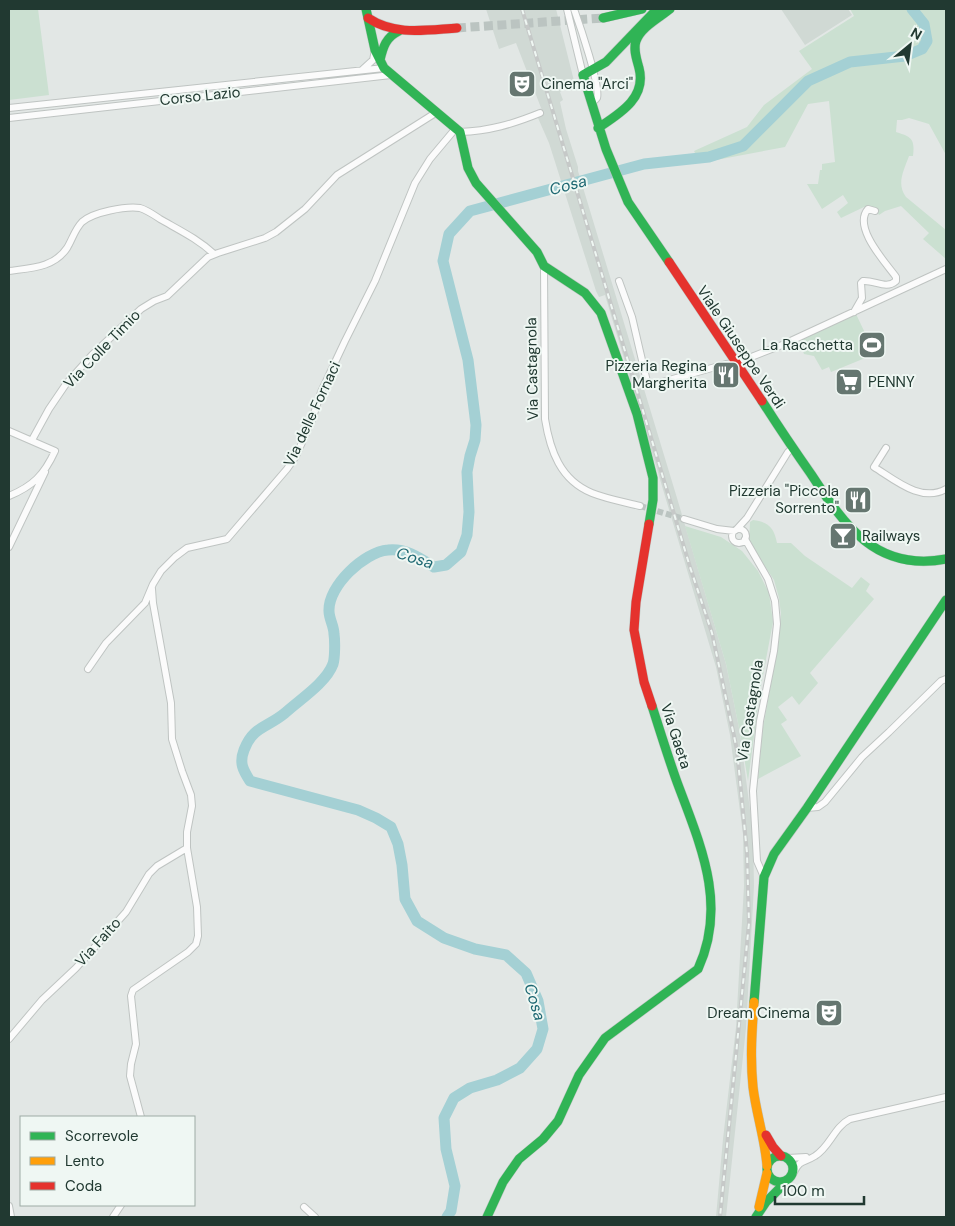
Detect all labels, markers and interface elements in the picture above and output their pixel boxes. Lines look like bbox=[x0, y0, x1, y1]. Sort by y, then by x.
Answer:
north arrow bbox=[885, 20, 935, 70]
text: N bbox=[907, 23, 925, 44]
theatre icon: Cinema "Arci" bbox=[507, 69, 537, 99]
place label: Cinema "Arci" bbox=[541, 74, 633, 94]
street label: Corso Lazio bbox=[159, 82, 241, 110]
water label: Cosa bbox=[547, 170, 589, 200]
street label: Viale Giuseppe Verdi bbox=[692, 282, 790, 412]
street label: Via Colle Timio bbox=[59, 305, 145, 393]
street label: Via Castagnola bbox=[521, 317, 543, 421]
sports icon: La Racchetta bbox=[857, 330, 887, 360]
place label: La Racchetta bbox=[762, 335, 853, 355]
place label: Pizzeria Regina Margherita bbox=[605, 356, 707, 393]
street label: Via delle Fornaci bbox=[279, 358, 345, 470]
restaurant icon: Pizzeria Regina Margherita bbox=[711, 360, 741, 390]
supermarket icon: PENNY bbox=[834, 367, 864, 397]
place label: PENNY bbox=[868, 372, 915, 392]
place label: Pizzeria "Piccola Sorrento" bbox=[729, 481, 839, 518]
restaurant icon: Pizzeria "Piccola Sorrento" bbox=[843, 485, 873, 515]
bar icon: Railways bbox=[828, 521, 858, 551]
place label: Railways bbox=[862, 526, 920, 546]
water label: Cosa bbox=[394, 542, 436, 574]
street label: Via Castagnola bbox=[732, 658, 768, 764]
street label: Via Gaeta bbox=[656, 701, 696, 771]
street label: Via Faito bbox=[71, 913, 125, 971]
water label: Cosa bbox=[519, 981, 551, 1023]
theatre icon: Dream Cinema bbox=[814, 998, 844, 1028]
place label: Dream Cinema bbox=[707, 1003, 810, 1023]
legend bbox=[20, 1116, 195, 1206]
text: Scorrevole bbox=[65, 1126, 139, 1146]
text: Lento bbox=[65, 1151, 104, 1171]
scale bar bbox=[775, 1174, 864, 1206]
text: Coda bbox=[65, 1176, 102, 1196]
text: 100 m bbox=[782, 1181, 825, 1201]

